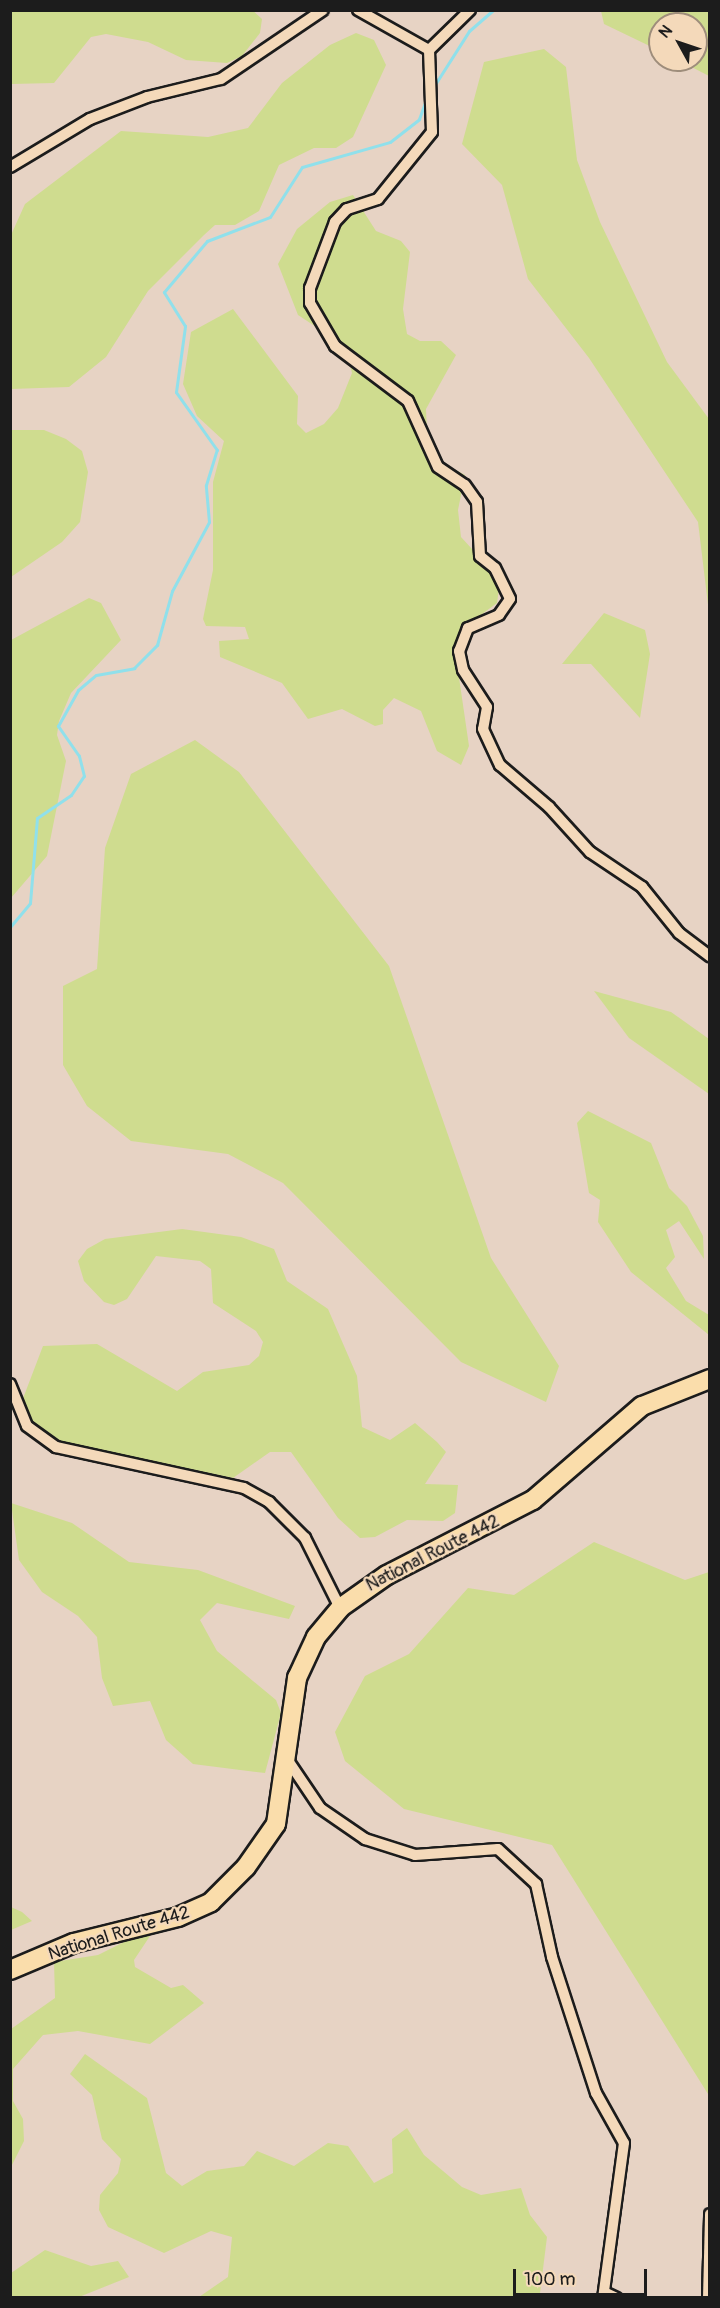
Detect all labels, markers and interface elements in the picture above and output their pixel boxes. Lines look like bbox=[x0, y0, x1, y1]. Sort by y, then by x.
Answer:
north arrow bbox=[648, 12, 708, 72]
text: N bbox=[655, 21, 677, 42]
street label: National Route 442 bbox=[363, 1511, 503, 1597]
street label: National Route 442 bbox=[46, 1902, 192, 1966]
scale bar bbox=[516, 2257, 650, 2295]
text: 100 m bbox=[524, 2268, 576, 2291]

